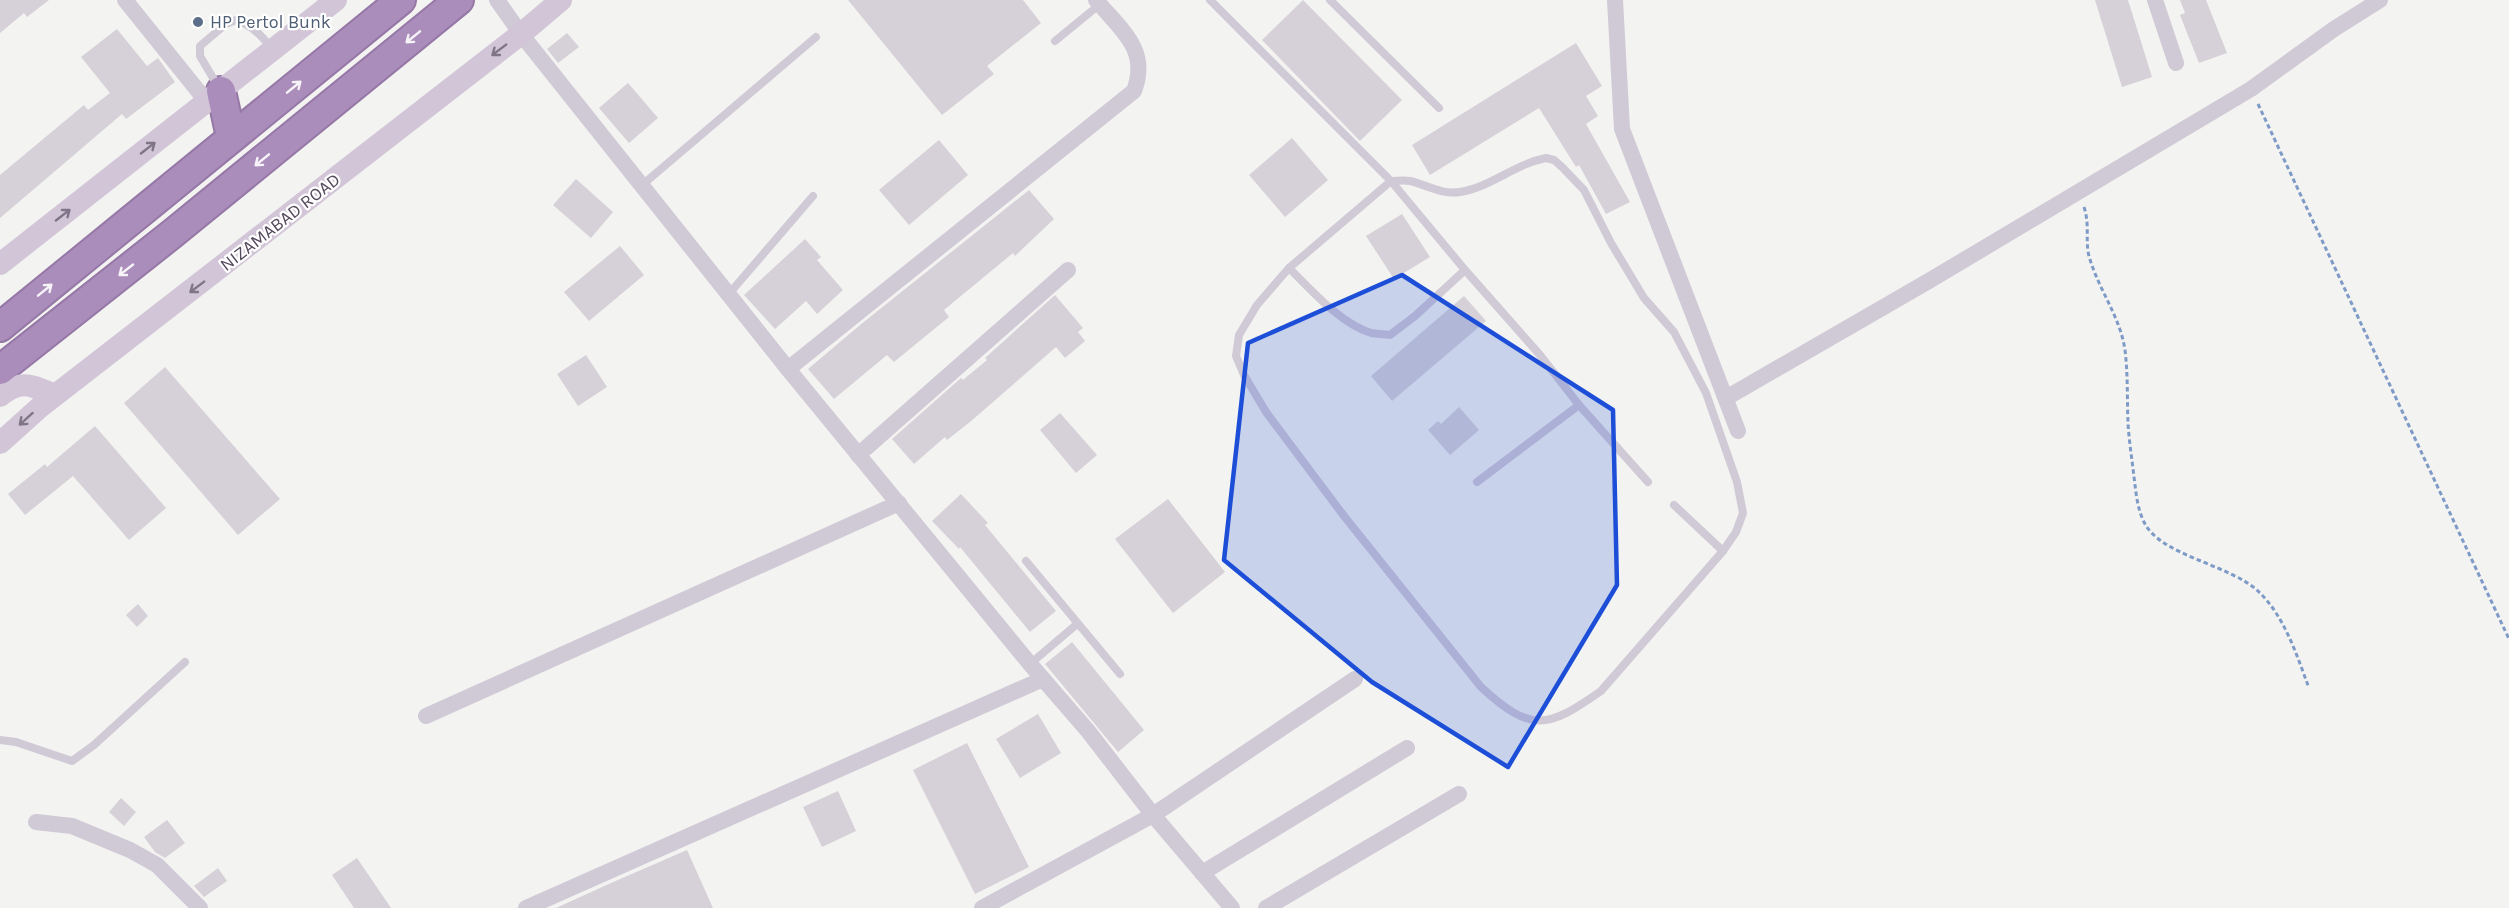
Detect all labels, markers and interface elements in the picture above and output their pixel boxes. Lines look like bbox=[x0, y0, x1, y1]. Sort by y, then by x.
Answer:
place label: HP Pertol Bunk bbox=[210, 11, 331, 33]
marker: HP Pertol Bunk bbox=[191, 15, 205, 29]
one-way arrow bbox=[406, 30, 421, 44]
one-way arrow bbox=[492, 44, 508, 57]
one-way arrow bbox=[286, 80, 302, 93]
one-way arrow bbox=[140, 142, 156, 155]
one-way arrow bbox=[254, 154, 270, 167]
street label: NIZAMABAD ROAD bbox=[216, 168, 344, 276]
one-way arrow bbox=[54, 208, 70, 221]
one-way arrow bbox=[119, 264, 135, 277]
one-way arrow bbox=[189, 280, 205, 293]
one-way arrow bbox=[37, 283, 52, 297]
one-way arrow bbox=[19, 412, 34, 426]

